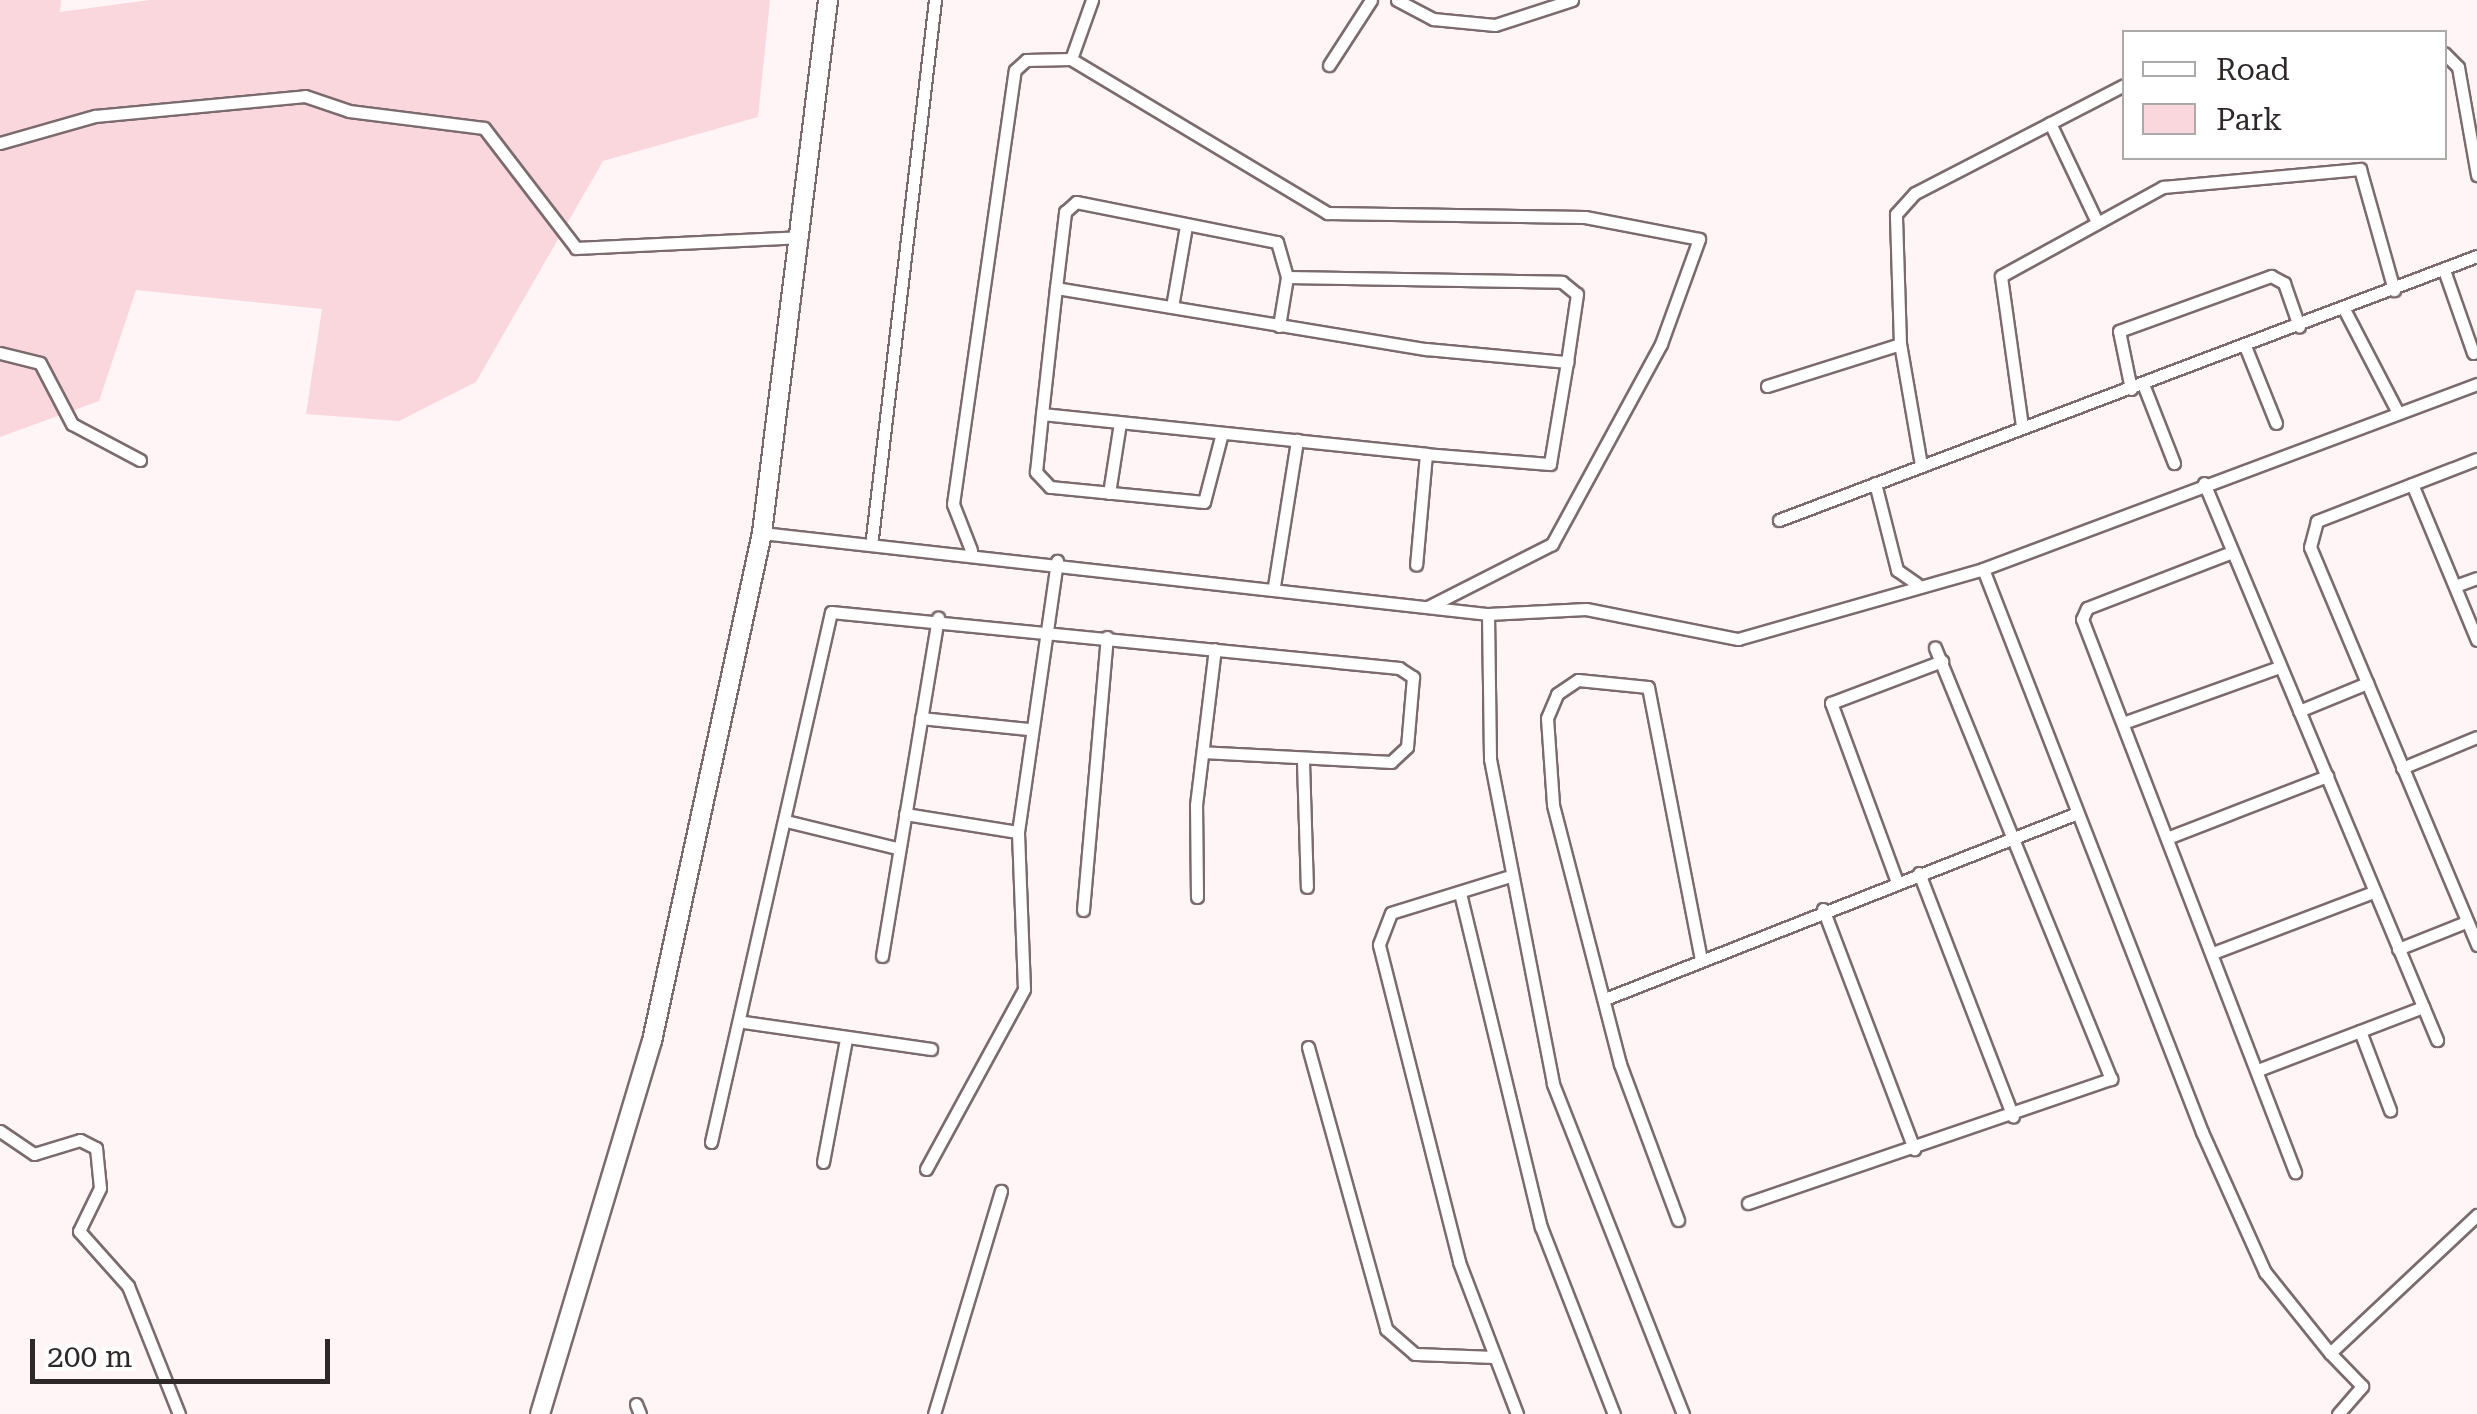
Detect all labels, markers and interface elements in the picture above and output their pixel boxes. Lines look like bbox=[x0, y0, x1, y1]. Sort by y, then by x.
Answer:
legend bbox=[2122, 30, 2447, 160]
text: Road bbox=[2216, 52, 2290, 87]
text: Park bbox=[2216, 102, 2282, 137]
scale bar bbox=[35, 1319, 335, 1381]
text: 200 m bbox=[47, 1339, 132, 1374]

